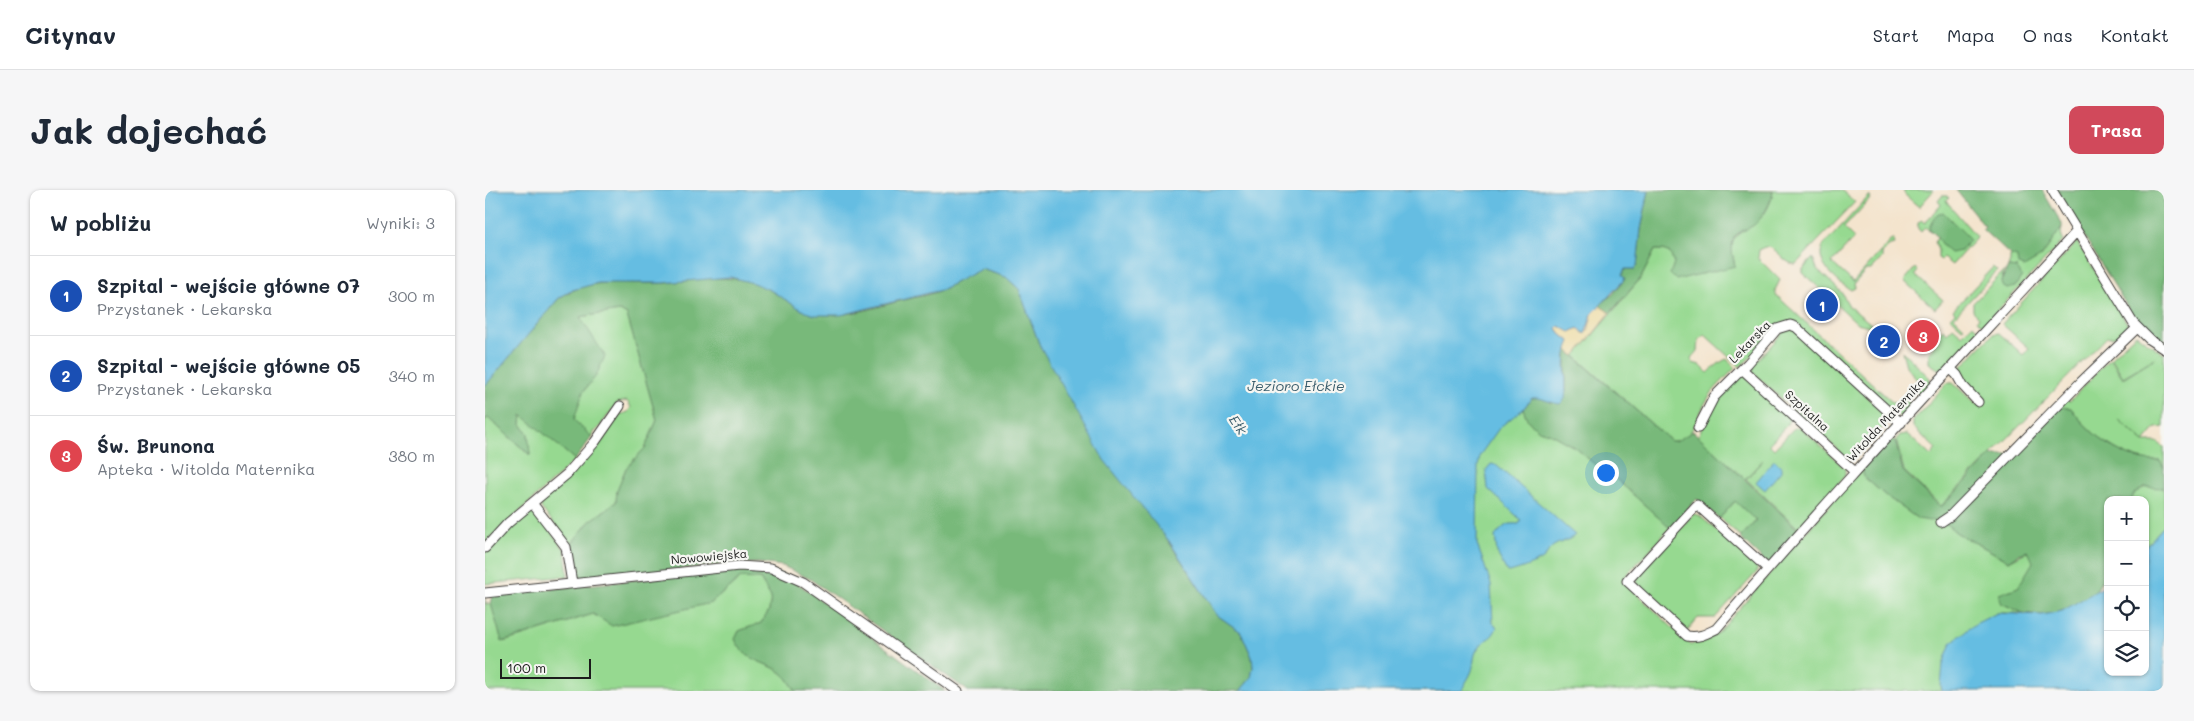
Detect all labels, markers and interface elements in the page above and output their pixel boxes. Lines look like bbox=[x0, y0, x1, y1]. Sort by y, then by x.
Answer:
text: Citynav bbox=[25, 19, 116, 50]
text: Start bbox=[1873, 23, 1919, 47]
text: Mapa bbox=[1947, 23, 1995, 47]
text: O nas bbox=[2023, 23, 2073, 47]
text: Kontakt bbox=[2101, 23, 2169, 47]
button: Trasa bbox=[2069, 106, 2164, 154]
text: Jak dojechać bbox=[30, 107, 267, 153]
text: W pobliżu bbox=[50, 209, 151, 236]
text: Wyniki: 3 bbox=[366, 212, 435, 233]
text: Szpital - wejście główne 07 bbox=[97, 273, 360, 298]
text: 1 bbox=[62, 285, 70, 306]
text: 300 m bbox=[388, 285, 435, 306]
pin: 1 bbox=[1806, 286, 1838, 324]
text: Przystanek · Lekarska bbox=[97, 298, 272, 319]
street label: Lekarska bbox=[1725, 317, 1774, 366]
pin: 3 bbox=[1907, 317, 1939, 355]
pin: 2 bbox=[1868, 322, 1900, 360]
text: Szpital - wejście główne 05 bbox=[97, 353, 360, 378]
text: 2 bbox=[62, 365, 70, 386]
text: 340 m bbox=[388, 365, 435, 386]
street label: Witolda Maternika bbox=[1842, 374, 1928, 464]
water label: Jezioro Ełckie bbox=[1247, 376, 1345, 395]
text: Przystanek · Lekarska bbox=[97, 378, 272, 399]
street label: Szpitalna bbox=[1782, 386, 1833, 434]
water label: Ełk bbox=[1225, 411, 1252, 439]
text: Św. Brunona bbox=[97, 433, 215, 458]
text: 3 bbox=[61, 445, 71, 466]
text: 380 m bbox=[388, 445, 435, 466]
text: Apteka · Witolda Maternika bbox=[97, 458, 315, 479]
your location bbox=[1593, 460, 1619, 486]
map controls bbox=[2104, 496, 2149, 676]
button: + bbox=[2104, 496, 2149, 541]
button: − bbox=[2104, 541, 2149, 586]
street label: Nowowiejska bbox=[670, 545, 748, 567]
button: locate bbox=[2104, 586, 2149, 631]
button: layers bbox=[2104, 631, 2149, 676]
scale bar bbox=[500, 656, 591, 679]
text: 100 m bbox=[507, 658, 546, 677]

